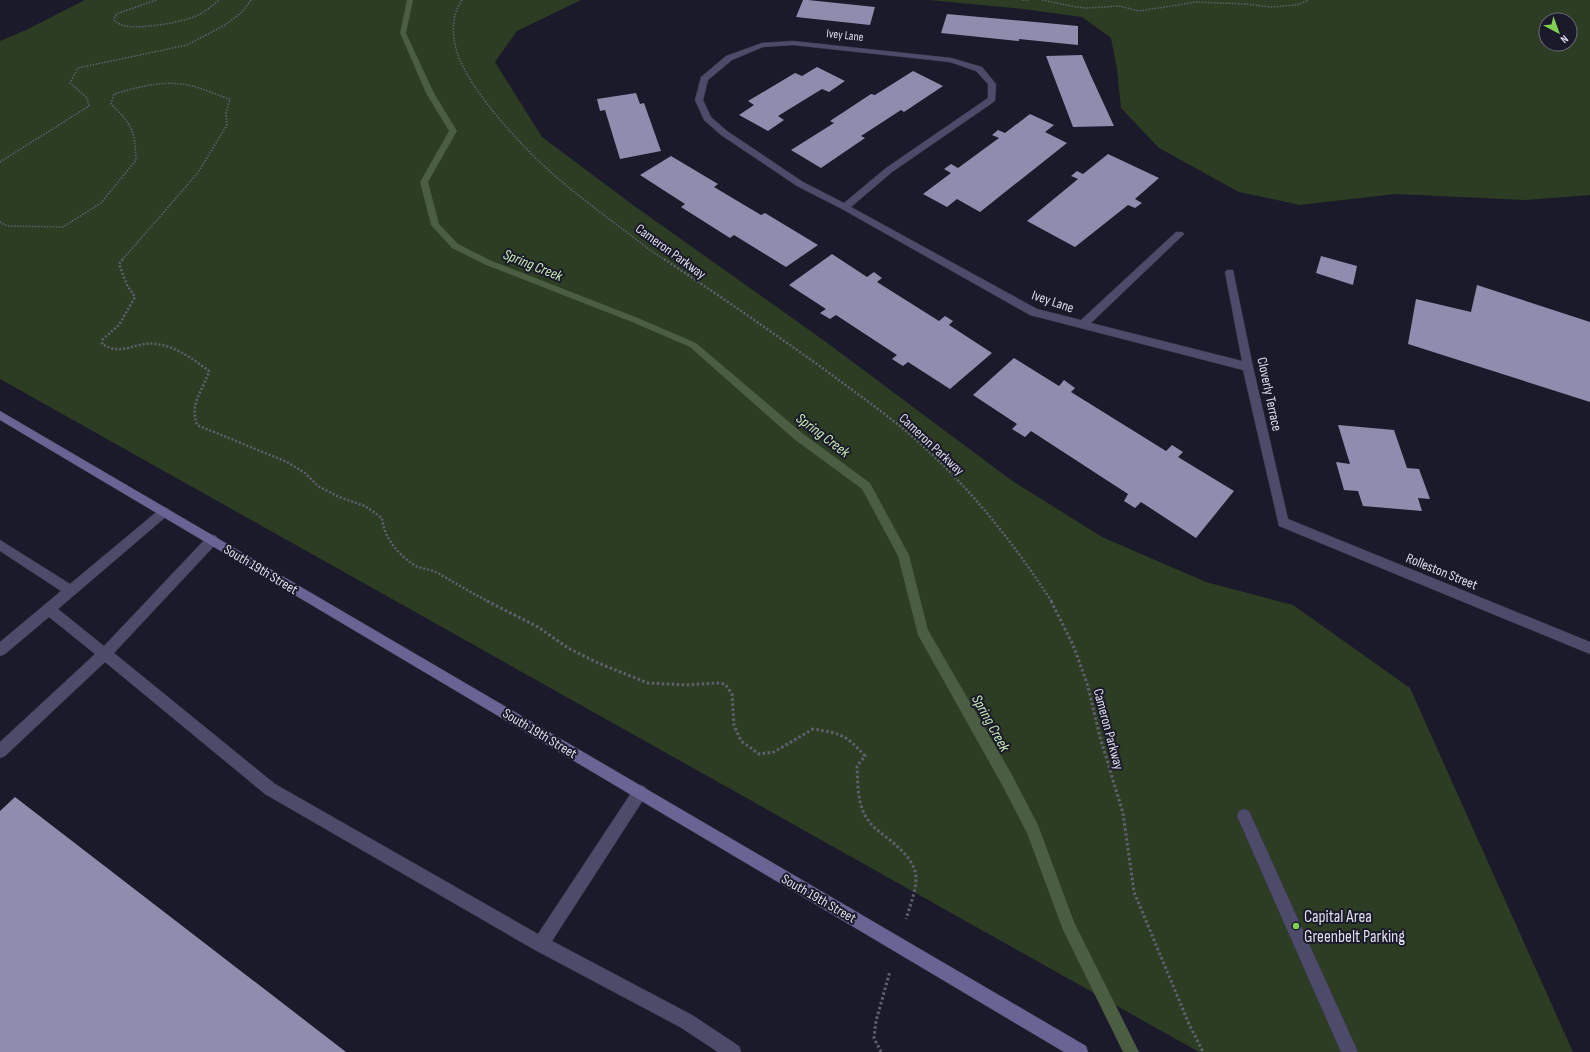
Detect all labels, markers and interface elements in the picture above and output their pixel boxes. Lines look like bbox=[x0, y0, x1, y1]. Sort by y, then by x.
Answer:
north arrow bbox=[1538, 12, 1578, 52]
street label: Ivey Lane bbox=[826, 26, 864, 45]
text: N bbox=[1558, 32, 1571, 46]
street label: Cameron Parkway bbox=[632, 220, 710, 283]
water label: Spring Creek bbox=[500, 245, 566, 286]
street label: Ivey Lane bbox=[1030, 286, 1076, 317]
street label: Cloverly Terrace bbox=[1253, 356, 1286, 433]
water label: Spring Creek bbox=[792, 409, 854, 462]
street label: Cameron Parkway bbox=[895, 410, 968, 479]
street label: South 19th Street bbox=[221, 541, 301, 598]
street label: Rolleston Street bbox=[1404, 549, 1480, 594]
street label: Cameron Parkway bbox=[1090, 687, 1128, 772]
water label: Spring Creek bbox=[967, 691, 1014, 755]
street label: South 19th Street bbox=[500, 705, 580, 762]
street label: South 19th Street bbox=[778, 870, 859, 927]
place label: Capital Area Greenbelt Parking bbox=[1304, 907, 1405, 947]
marker: Capital Area Greenbelt Parking bbox=[1291, 921, 1301, 931]

